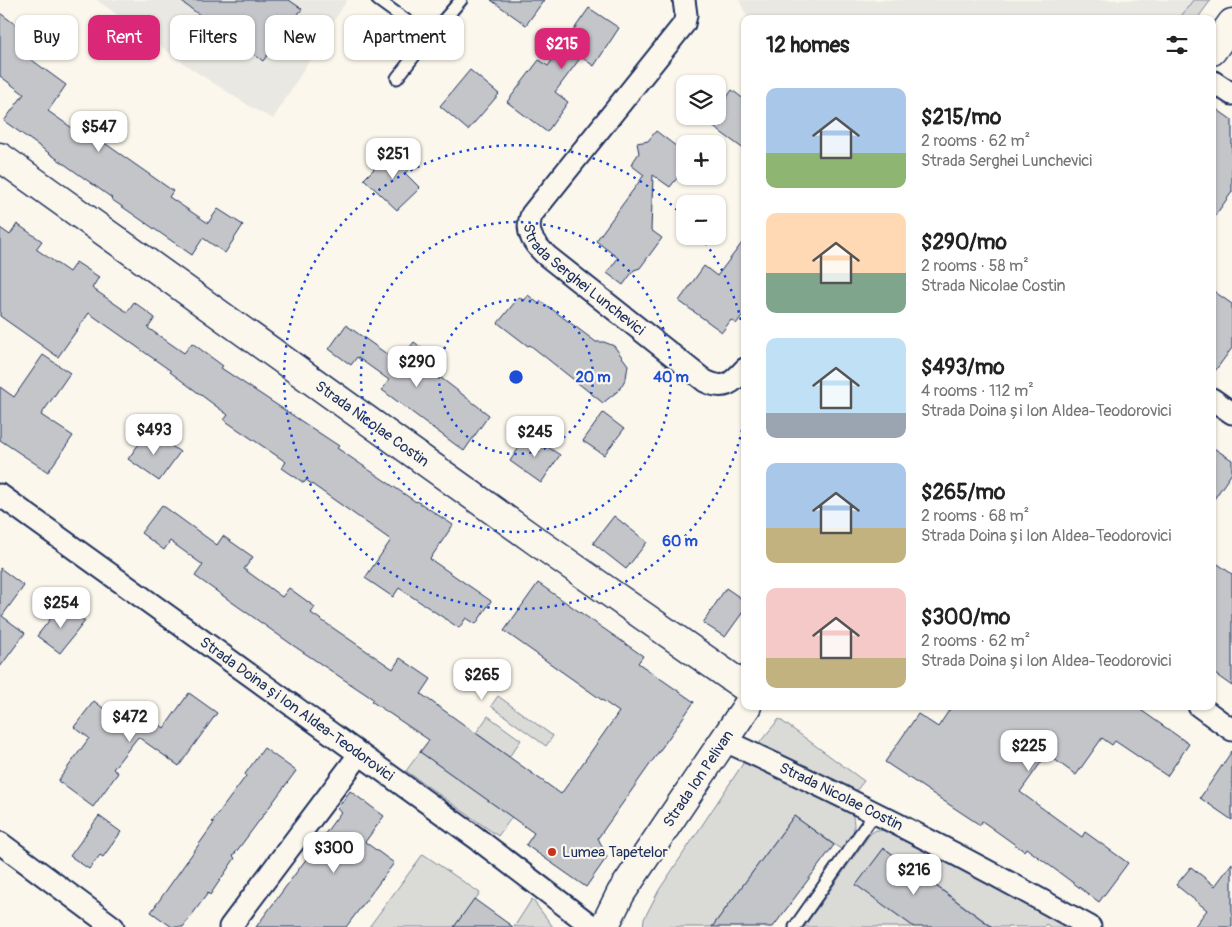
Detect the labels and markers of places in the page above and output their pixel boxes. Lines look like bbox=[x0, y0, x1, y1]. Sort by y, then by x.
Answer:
pin: $215 bbox=[532, 28, 592, 70]
pin: $547 bbox=[69, 110, 129, 153]
pin: $251 bbox=[363, 138, 423, 180]
pin: $290 bbox=[387, 346, 447, 388]
centre of rings bbox=[507, 368, 525, 386]
pin: $493 bbox=[124, 414, 184, 456]
pin: $245 bbox=[505, 416, 565, 458]
pin: $254 bbox=[31, 586, 91, 629]
pin: $265 bbox=[452, 658, 512, 701]
pin: $472 bbox=[100, 700, 160, 743]
pin: $225 bbox=[999, 730, 1059, 772]
pin: $300 bbox=[304, 832, 364, 874]
place label: Lumea Tapetelor bbox=[562, 843, 668, 862]
marker: Lumea Tapetelor bbox=[546, 846, 558, 858]
pin: $216 bbox=[884, 854, 944, 896]

